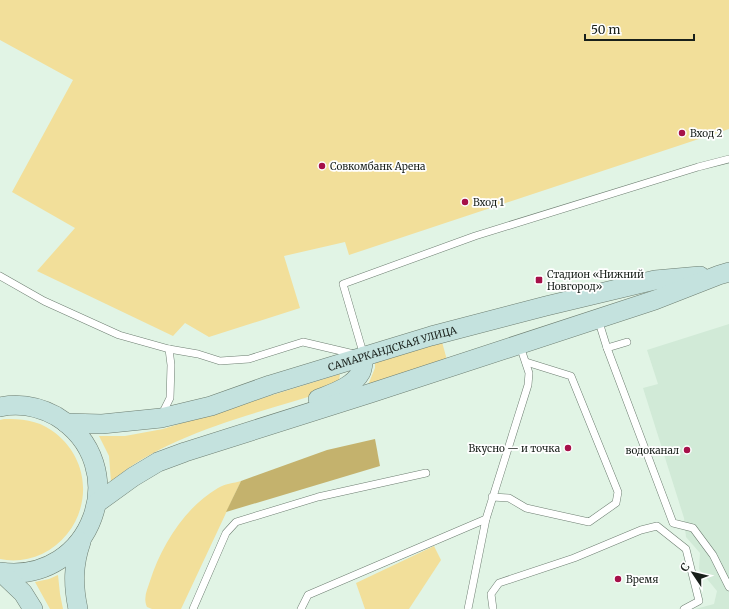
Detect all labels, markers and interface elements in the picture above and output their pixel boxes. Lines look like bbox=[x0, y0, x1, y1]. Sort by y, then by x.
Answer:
scale bar bbox=[585, 16, 694, 42]
text: 50 m bbox=[591, 22, 620, 37]
place label: Вход 2 bbox=[690, 127, 723, 140]
marker: Вход 2 bbox=[677, 128, 687, 138]
place label: Совкомбанк Арена bbox=[330, 160, 426, 173]
marker: Совкомбанк Арена bbox=[317, 161, 327, 171]
place label: Вход 1 bbox=[473, 196, 505, 209]
marker: Вход 1 bbox=[460, 197, 470, 207]
place label: Стадион «Нижний Новгород» bbox=[547, 268, 644, 293]
marker: Стадион «Нижний Новгород» bbox=[534, 275, 544, 285]
street label: САМАРКАНДСКАЯ УЛИЦА bbox=[326, 323, 459, 374]
place label: Вкусно — и точка bbox=[468, 442, 561, 455]
marker: Вкусно — и точка bbox=[563, 443, 573, 453]
place label: водоканал bbox=[625, 444, 679, 457]
marker: водоканал bbox=[682, 445, 692, 455]
north arrow bbox=[673, 553, 713, 593]
text: С bbox=[677, 560, 693, 574]
place label: Время bbox=[626, 573, 658, 586]
marker: Время bbox=[613, 574, 623, 584]

